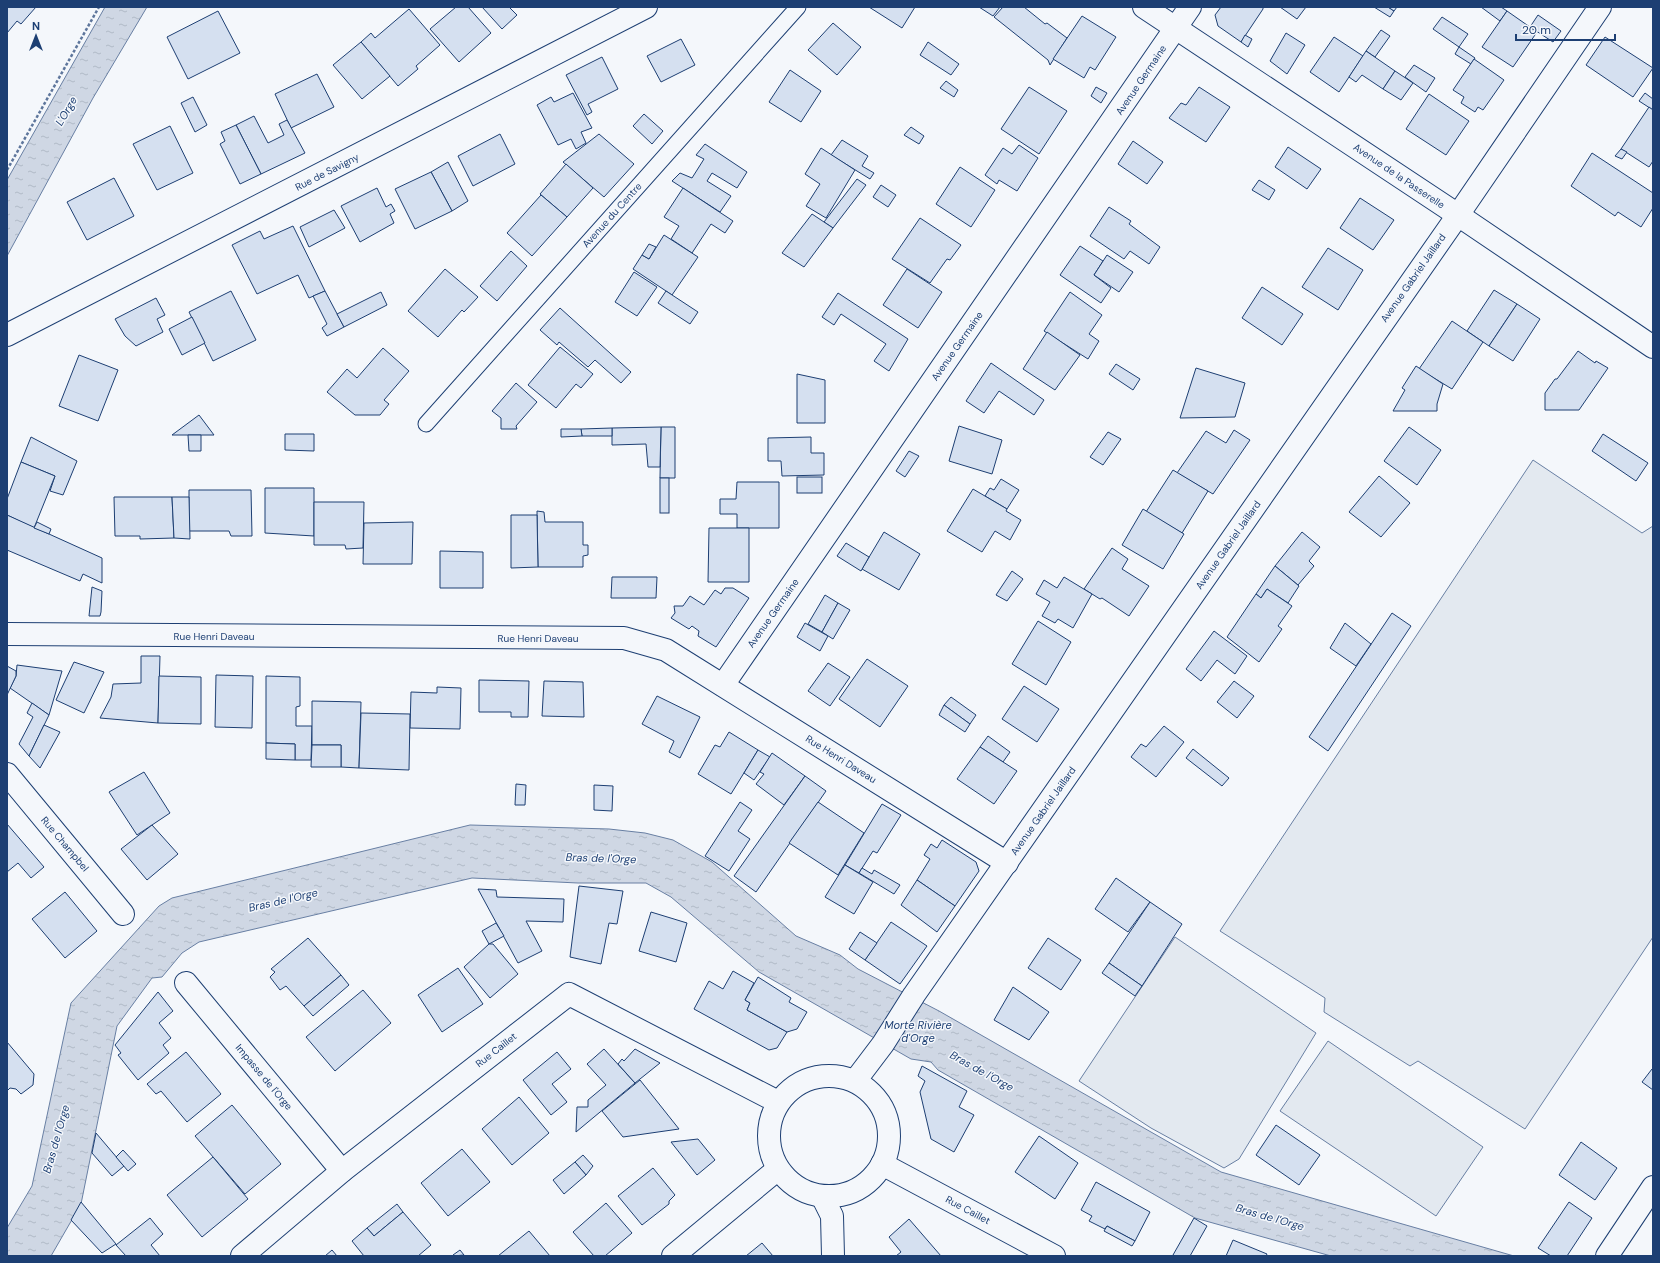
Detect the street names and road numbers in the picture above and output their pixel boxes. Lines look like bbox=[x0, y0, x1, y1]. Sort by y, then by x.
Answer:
street label: Avenue Germaine bbox=[1113, 42, 1169, 118]
street label: Avenue de la Passerelle bbox=[1351, 141, 1448, 212]
street label: Rue de Savigny bbox=[293, 150, 362, 194]
street label: Avenue du Centre bbox=[579, 180, 645, 250]
street label: Avenue Gabriel Jaillard bbox=[1378, 231, 1448, 325]
street label: Avenue Germaine bbox=[928, 309, 986, 383]
street label: Avenue Gabriel Jaillard bbox=[1193, 498, 1263, 592]
street label: Avenue Germaine bbox=[744, 576, 802, 650]
street label: Rue Henri Daveau bbox=[174, 630, 255, 643]
street label: Rue Henri Daveau bbox=[498, 632, 579, 645]
street label: Rue Henri Daveau bbox=[803, 732, 879, 786]
street label: Avenue Gabriel Jaillard bbox=[1008, 764, 1078, 858]
street label: Rue Champbel bbox=[38, 814, 92, 874]
street label: Rue Caillet bbox=[473, 1030, 519, 1070]
street label: Impasse de l'Orge bbox=[233, 1041, 296, 1113]
street label: Rue Caillet bbox=[943, 1193, 993, 1227]

